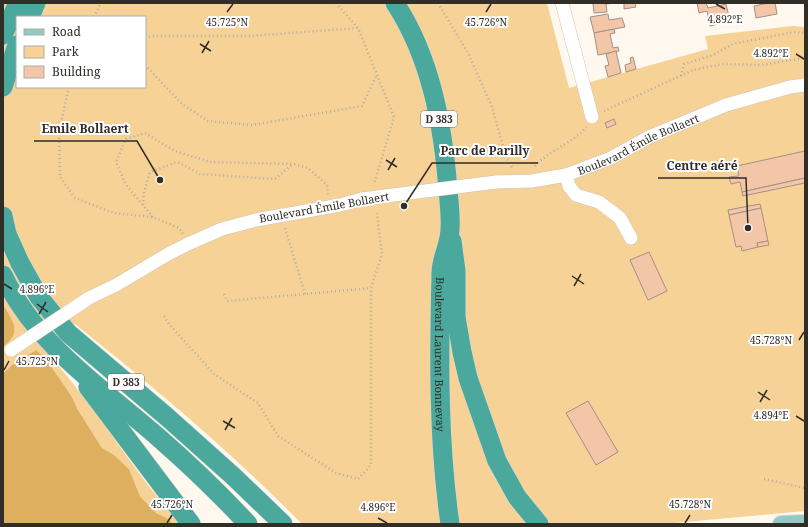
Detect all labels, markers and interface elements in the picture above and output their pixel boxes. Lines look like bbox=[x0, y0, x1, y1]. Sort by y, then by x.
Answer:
text: 4.892°E bbox=[707, 12, 743, 26]
text: 45.725°N bbox=[206, 15, 248, 29]
text: 45.726°N bbox=[465, 15, 507, 29]
legend bbox=[16, 16, 146, 88]
text: Road bbox=[52, 23, 82, 40]
text: Park bbox=[52, 43, 80, 60]
text: 4.892°E bbox=[753, 46, 789, 60]
text: Building bbox=[52, 63, 101, 80]
street label: Boulevard Émile Bollaert bbox=[575, 110, 701, 178]
road number: D 383 bbox=[421, 111, 457, 127]
callout: Emile Bollaert bbox=[34, 117, 137, 141]
text: Emile Bollaert bbox=[41, 120, 129, 137]
callout: Parc de Parilly bbox=[432, 139, 538, 163]
text: Parc de Parilly bbox=[440, 142, 530, 159]
callout: Centre aéré bbox=[658, 154, 746, 178]
text: Centre aéré bbox=[666, 157, 738, 174]
street label: Boulevard Émile Bollaert bbox=[258, 188, 390, 226]
street label: Boulevard Laurent Bonnevay bbox=[432, 277, 449, 433]
text: 4.896°E bbox=[19, 282, 55, 296]
text: 45.728°N bbox=[750, 333, 792, 347]
text: 45.725°N bbox=[16, 354, 58, 368]
road number: D 383 bbox=[108, 374, 144, 390]
text: 4.894°E bbox=[753, 408, 789, 422]
text: 45.726°N bbox=[151, 497, 193, 511]
text: 45.728°N bbox=[669, 497, 711, 511]
text: 4.896°E bbox=[360, 500, 396, 514]

